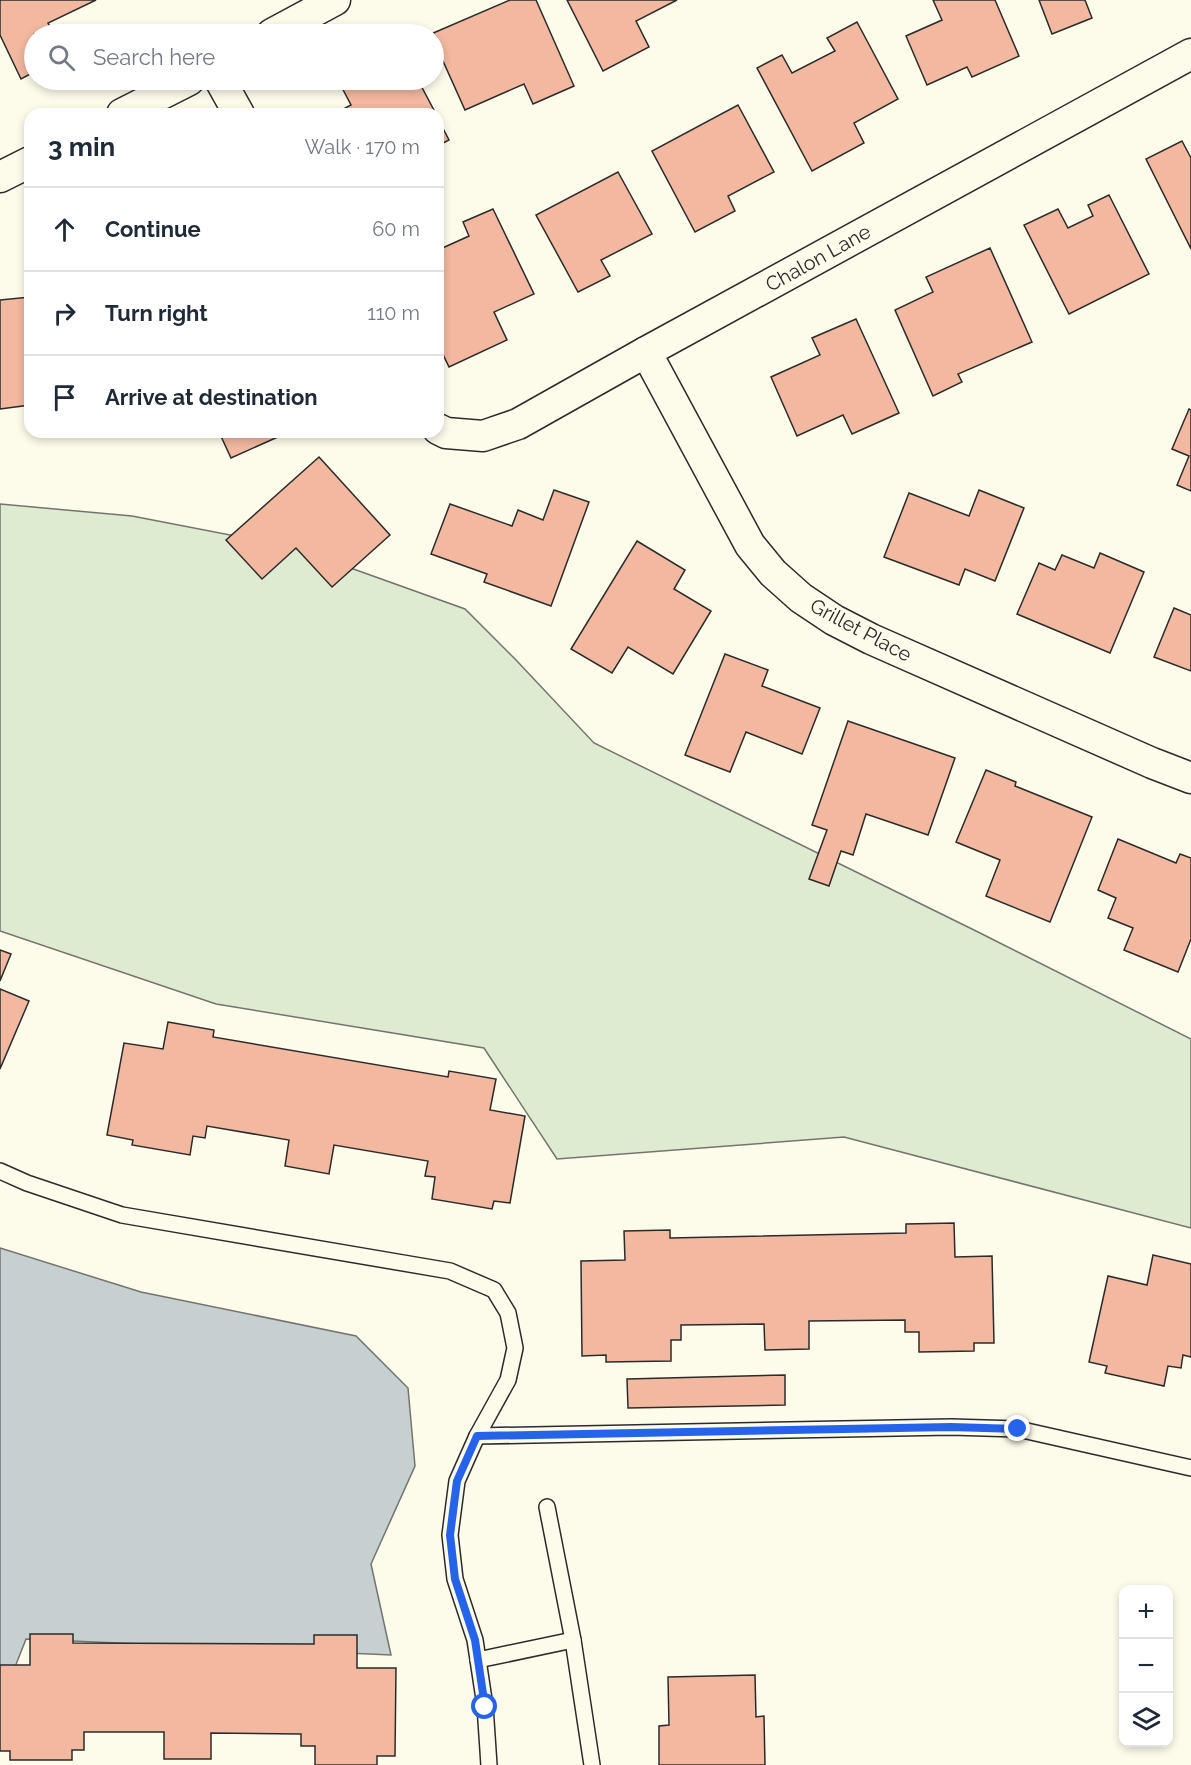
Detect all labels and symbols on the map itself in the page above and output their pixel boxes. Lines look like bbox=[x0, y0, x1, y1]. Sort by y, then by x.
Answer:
street label: Chalon Lane bbox=[761, 219, 875, 297]
street label: Grillet Place bbox=[806, 593, 916, 667]
route end bbox=[1004, 1415, 1030, 1441]
route start bbox=[471, 1693, 497, 1719]

